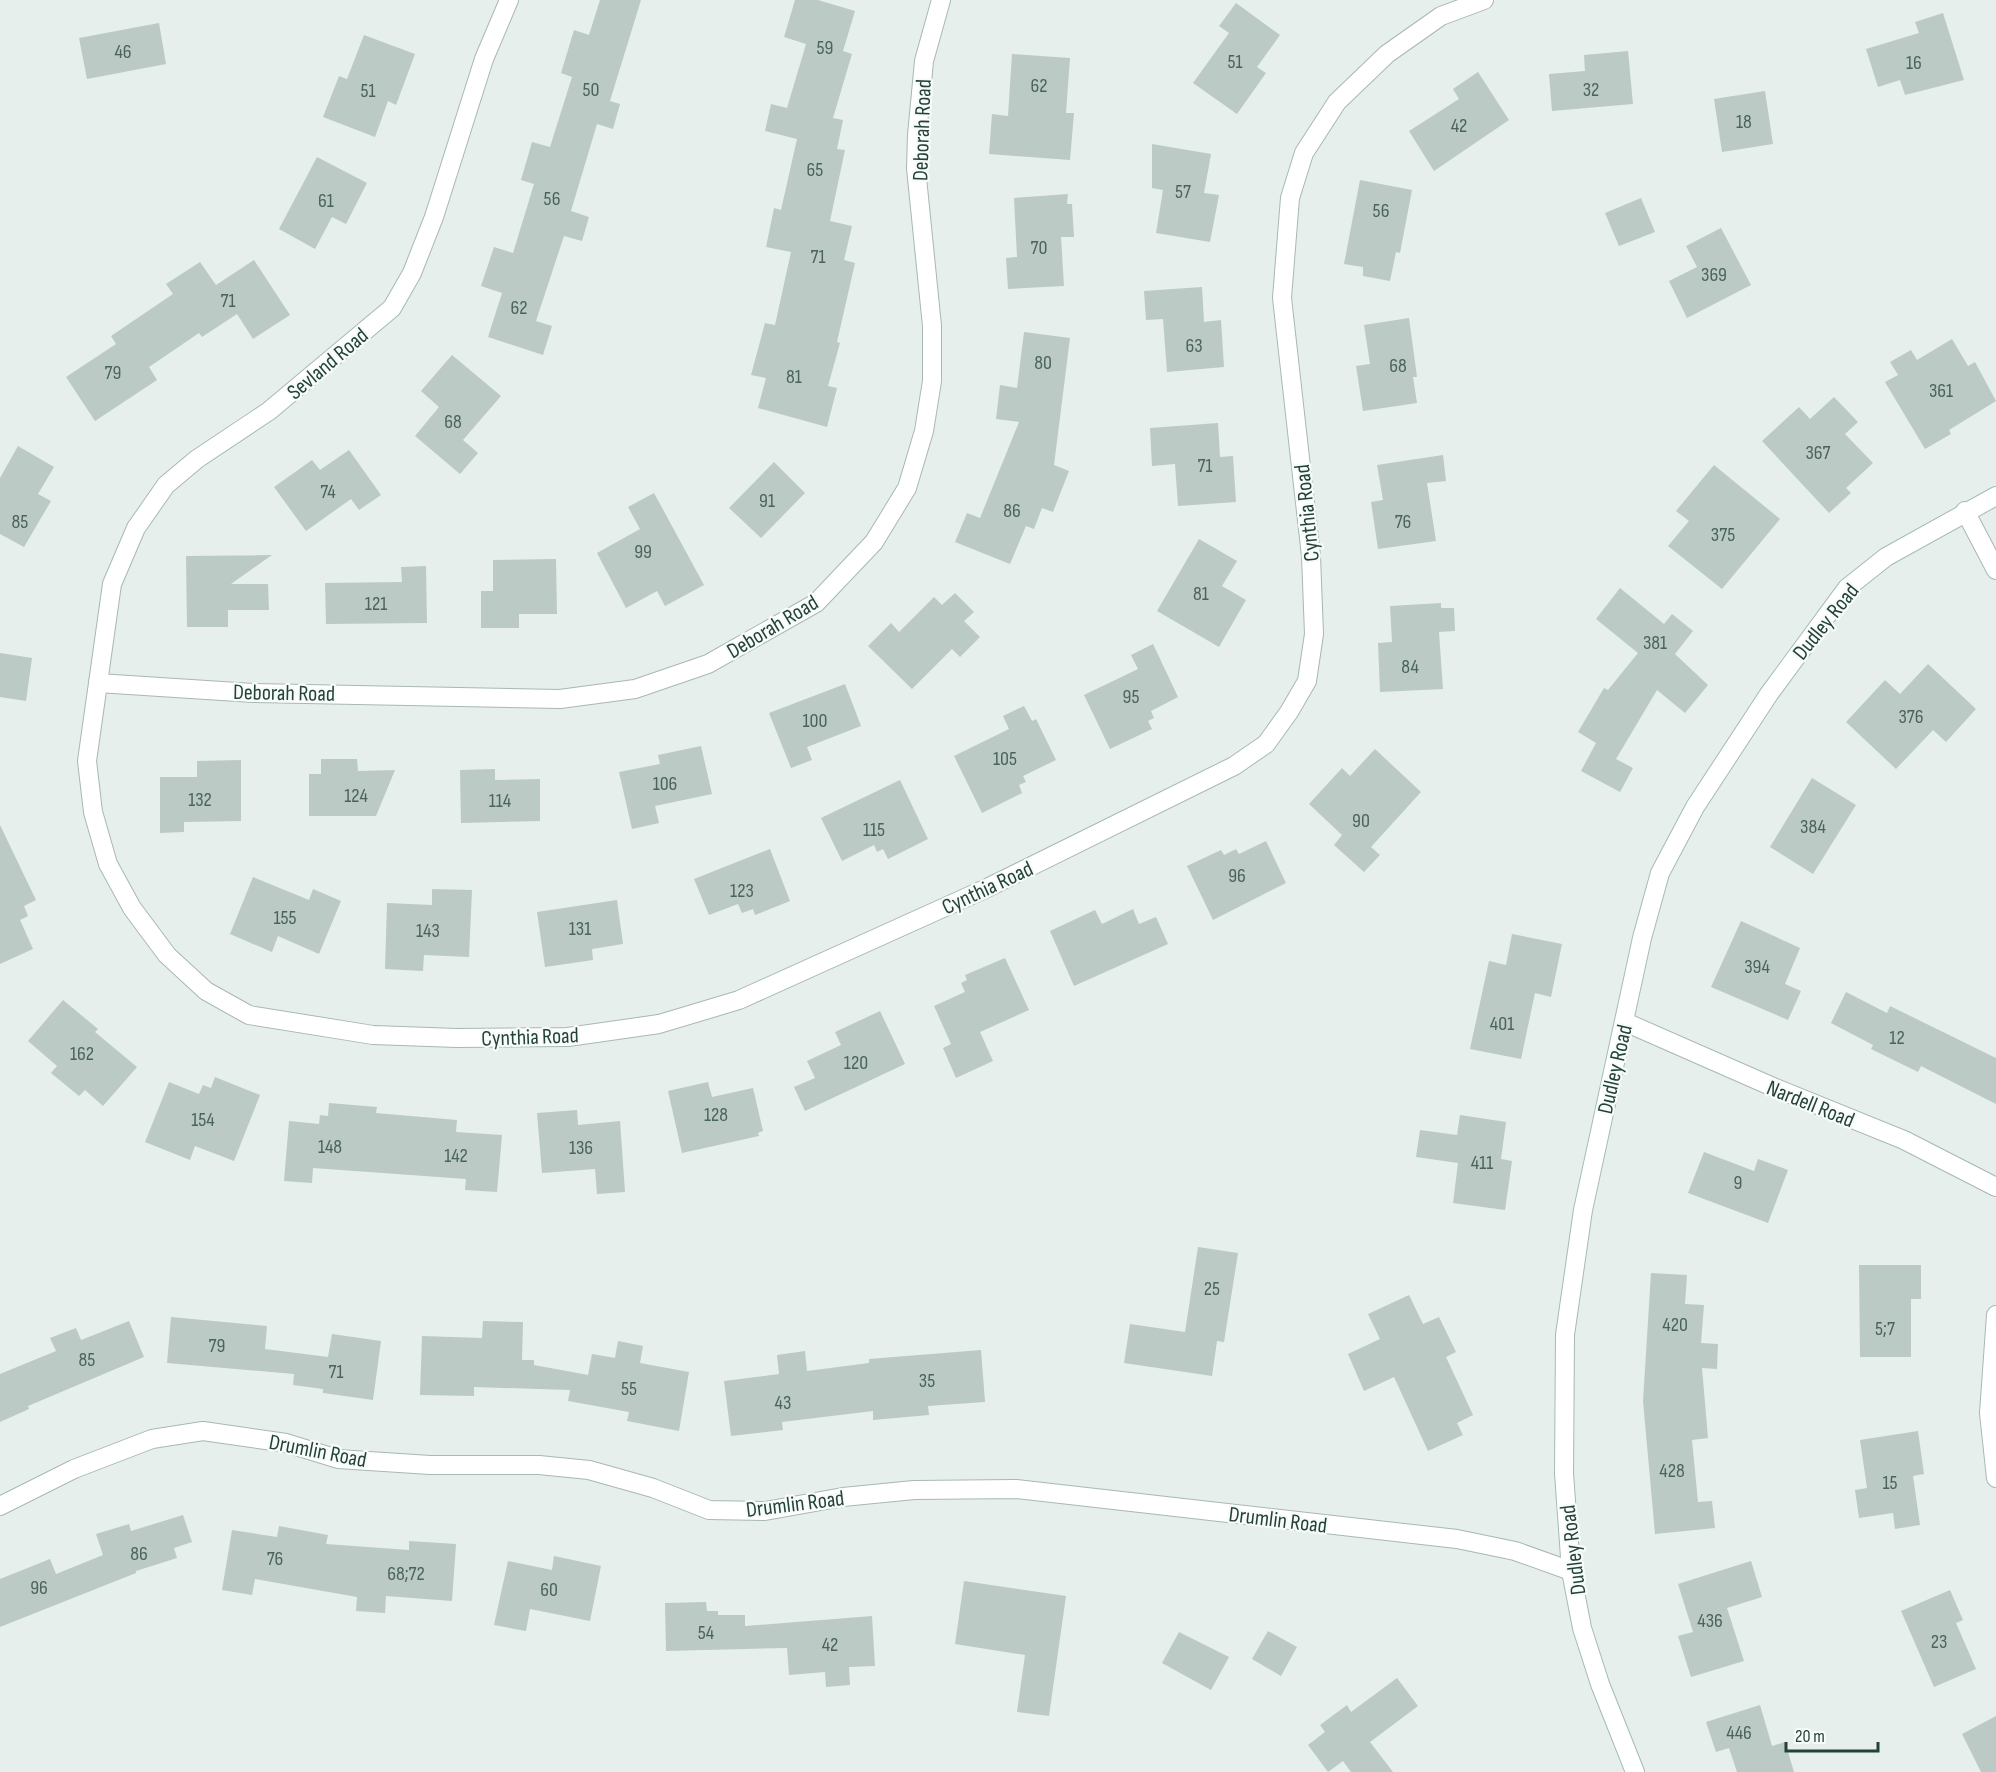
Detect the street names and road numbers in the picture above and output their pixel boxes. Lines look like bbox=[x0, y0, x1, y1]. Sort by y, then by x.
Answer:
street label: Deborah Road bbox=[907, 79, 938, 181]
street label: Sevland Road bbox=[282, 322, 374, 406]
street label: Cynthia Road bbox=[1289, 463, 1326, 563]
street label: Dudley Road bbox=[1787, 578, 1865, 666]
street label: Deborah Road bbox=[722, 589, 823, 665]
street label: Deborah Road bbox=[233, 679, 335, 708]
street label: Cynthia Road bbox=[938, 856, 1038, 921]
street label: Cynthia Road bbox=[481, 1022, 579, 1053]
street label: Dudley Road bbox=[1592, 1022, 1639, 1117]
street label: Nardell Road bbox=[1763, 1075, 1858, 1134]
street label: Drumlin Road bbox=[267, 1429, 369, 1474]
street label: Drumlin Road bbox=[745, 1485, 846, 1524]
street label: Drumlin Road bbox=[1227, 1501, 1328, 1540]
street label: Dudley Road bbox=[1555, 1503, 1592, 1596]

